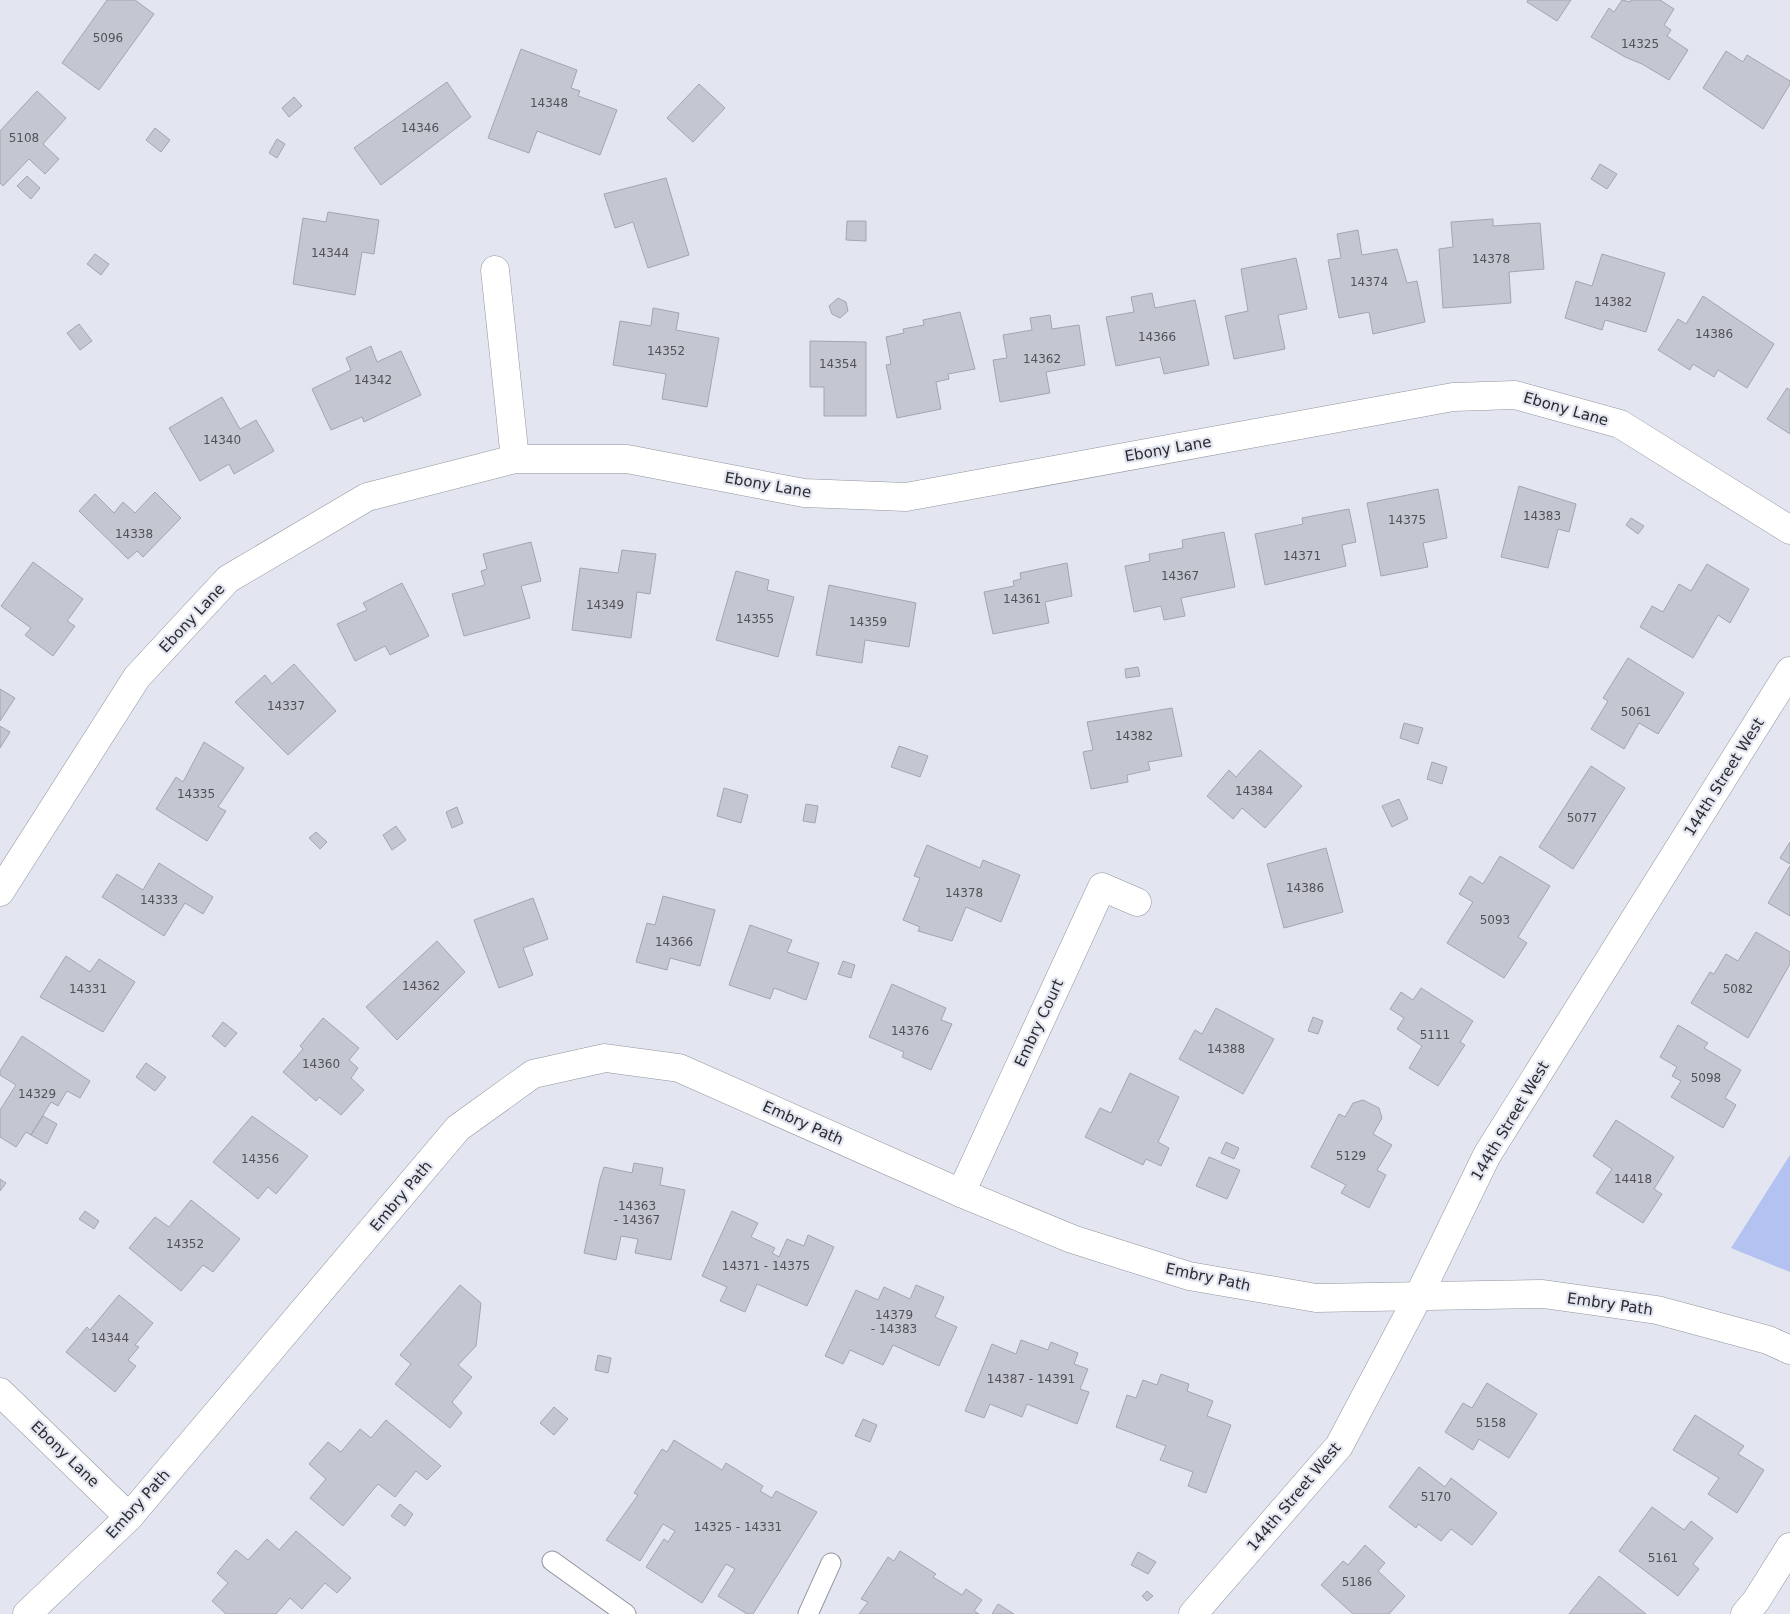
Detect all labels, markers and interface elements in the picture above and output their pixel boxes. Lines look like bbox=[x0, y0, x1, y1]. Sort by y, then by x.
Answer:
house number: 5096 bbox=[93, 31, 123, 45]
house number: 14325 bbox=[1621, 37, 1659, 51]
house number: 14348 bbox=[530, 96, 568, 110]
house number: 14346 bbox=[401, 121, 439, 135]
house number: 5108 bbox=[9, 131, 39, 145]
house number: 14344 bbox=[311, 246, 349, 260]
house number: 14378 bbox=[1472, 252, 1510, 266]
house number: 14374 bbox=[1350, 275, 1388, 289]
house number: 14382 bbox=[1594, 295, 1632, 309]
house number: 14386 bbox=[1695, 327, 1733, 341]
house number: 14366 bbox=[1138, 330, 1176, 344]
house number: 14352 bbox=[647, 344, 685, 358]
house number: 14362 bbox=[1023, 352, 1061, 366]
house number: 14354 bbox=[819, 357, 857, 371]
house number: 14342 bbox=[354, 373, 392, 387]
street label: Ebony Lane bbox=[1521, 388, 1611, 430]
house number: 14340 bbox=[203, 433, 241, 447]
street label: Ebony Lane bbox=[1123, 433, 1213, 465]
street label: Ebony Lane bbox=[723, 469, 813, 501]
house number: 14383 bbox=[1523, 509, 1561, 523]
house number: 14375 bbox=[1388, 513, 1426, 527]
house number: 14338 bbox=[115, 527, 153, 541]
house number: 14371 bbox=[1283, 549, 1321, 563]
house number: 14367 bbox=[1161, 569, 1199, 583]
street label: Ebony Lane bbox=[156, 580, 228, 656]
house number: 14361 bbox=[1003, 592, 1041, 606]
house number: 14349 bbox=[586, 598, 624, 612]
house number: 14355 bbox=[736, 612, 774, 626]
house number: 14359 bbox=[849, 615, 887, 629]
house number: 14337 bbox=[267, 699, 305, 713]
house number: 5061 bbox=[1621, 705, 1651, 719]
street label: 144th Street West bbox=[1680, 714, 1768, 839]
house number: 14382 bbox=[1115, 729, 1153, 743]
house number: 14384 bbox=[1235, 784, 1273, 798]
house number: 14335 bbox=[177, 787, 215, 801]
house number: 5077 bbox=[1567, 811, 1597, 825]
house number: 14386 bbox=[1286, 881, 1324, 895]
house number: 14378 bbox=[945, 886, 983, 900]
house number: 14333 bbox=[140, 893, 178, 907]
house number: 5093 bbox=[1480, 913, 1510, 927]
house number: 14366 bbox=[655, 935, 693, 949]
street label: Embry Court bbox=[1011, 976, 1067, 1070]
house number: 14362 bbox=[402, 979, 440, 993]
house number: 14331 bbox=[69, 982, 107, 996]
house number: 5082 bbox=[1723, 982, 1753, 996]
house number: 14376 bbox=[891, 1024, 929, 1038]
house number: 5111 bbox=[1420, 1028, 1450, 1042]
house number: 14388 bbox=[1207, 1042, 1245, 1056]
house number: 14360 bbox=[302, 1057, 340, 1071]
street label: 144th Street West bbox=[1467, 1058, 1553, 1184]
house number: 5098 bbox=[1691, 1071, 1721, 1085]
house number: 14329 bbox=[18, 1087, 56, 1101]
street label: Embry Path bbox=[760, 1097, 846, 1149]
house number: 5129 bbox=[1336, 1149, 1366, 1163]
house number: 14356 bbox=[241, 1152, 279, 1166]
street label: Embry Path bbox=[366, 1157, 436, 1235]
house number: 14418 bbox=[1614, 1172, 1652, 1186]
house number: 14363 - 14367 bbox=[614, 1199, 660, 1227]
house number: 14352 bbox=[166, 1237, 204, 1251]
house number: 14371 - 14375 bbox=[722, 1259, 810, 1273]
street label: Embry Path bbox=[1164, 1259, 1252, 1295]
street label: Embry Path bbox=[1566, 1289, 1654, 1319]
house number: 14379 - 14383 bbox=[871, 1308, 917, 1336]
house number: 14344 bbox=[91, 1331, 129, 1345]
house number: 14387 - 14391 bbox=[987, 1372, 1075, 1386]
house number: 5158 bbox=[1476, 1416, 1506, 1430]
street label: Ebony Lane bbox=[27, 1417, 103, 1491]
street label: 144th Street West bbox=[1243, 1439, 1345, 1555]
street label: Embry Path bbox=[102, 1466, 174, 1542]
house number: 5170 bbox=[1421, 1490, 1451, 1504]
house number: 14325 - 14331 bbox=[694, 1520, 782, 1534]
house number: 5161 bbox=[1648, 1551, 1678, 1565]
house number: 5186 bbox=[1342, 1575, 1372, 1589]

